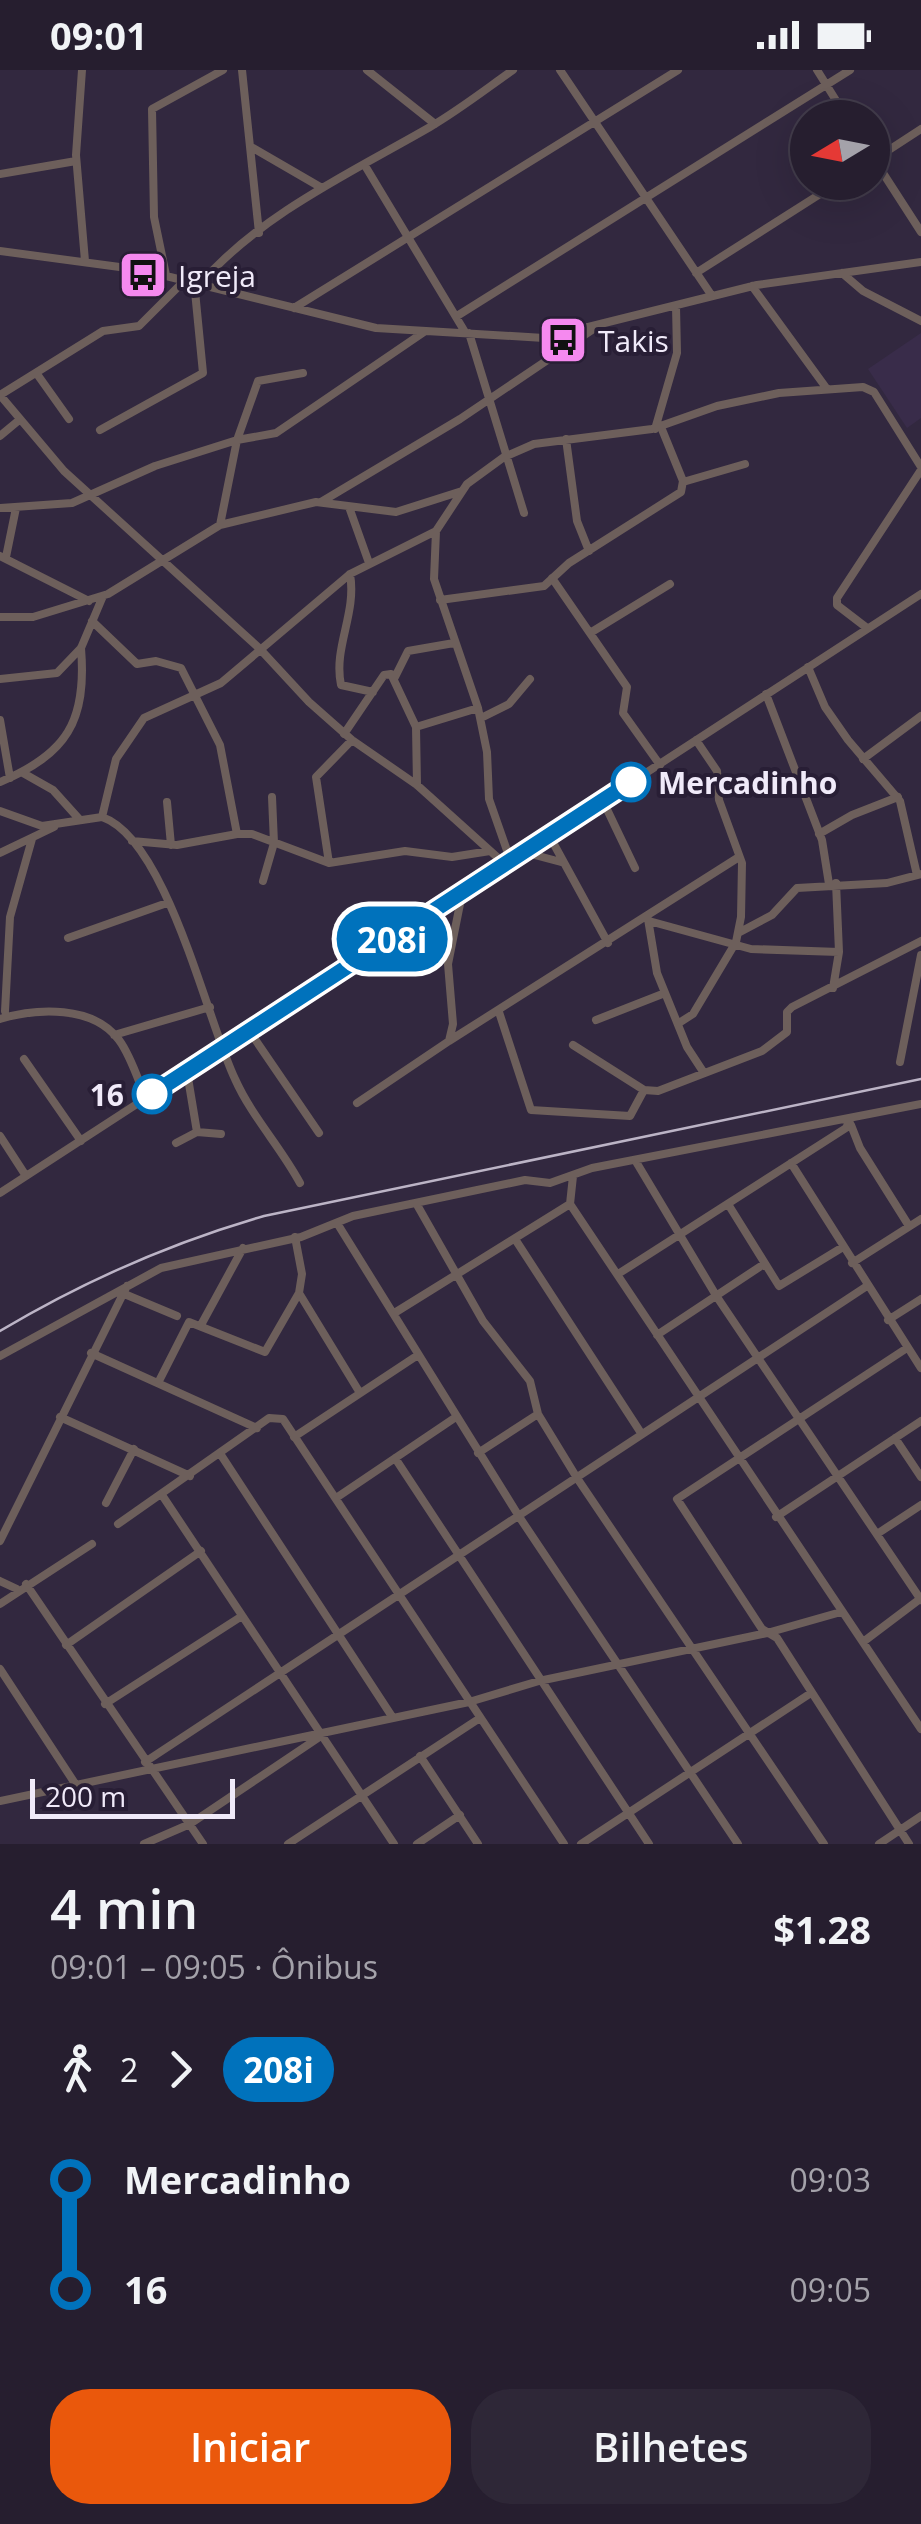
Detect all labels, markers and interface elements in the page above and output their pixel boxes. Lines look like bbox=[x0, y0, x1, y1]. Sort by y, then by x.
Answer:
text: 09:01 bbox=[50, 9, 148, 61]
north arrow bbox=[790, 100, 890, 200]
map controls bbox=[790, 100, 890, 200]
bus stop icon: Igreja bbox=[117, 249, 169, 301]
place label: Igreja bbox=[178, 255, 256, 296]
bus stop icon: Takis bbox=[537, 314, 589, 366]
place label: Takis bbox=[598, 320, 669, 361]
place label: Mercadinho bbox=[658, 762, 837, 803]
marker: Mercadinho bbox=[612, 763, 650, 801]
line badge: 208i bbox=[322, 906, 462, 972]
text: 208i bbox=[357, 916, 427, 963]
place label: 16 bbox=[90, 1074, 124, 1115]
marker: 16 bbox=[133, 1075, 171, 1113]
scale bar bbox=[30, 1774, 235, 1818]
text: 200 m bbox=[45, 1777, 126, 1815]
text: 4 min bbox=[50, 1870, 198, 1945]
text: $1.28 bbox=[773, 1903, 871, 1955]
text: 09:01 – 09:05 · Ônibus bbox=[50, 1945, 378, 1988]
icon: walk bbox=[50, 2042, 105, 2097]
icon: forward bbox=[153, 2042, 208, 2097]
text: 208i bbox=[243, 2046, 314, 2093]
text: 2 bbox=[120, 2048, 138, 2091]
text: Mercadinho bbox=[124, 2153, 351, 2205]
text: 09:03 bbox=[789, 2158, 871, 2201]
text: 16 bbox=[124, 2263, 167, 2315]
text: 09:05 bbox=[789, 2268, 871, 2311]
button: Iniciar bbox=[50, 2389, 451, 2504]
button: Bilhetes bbox=[471, 2389, 871, 2504]

